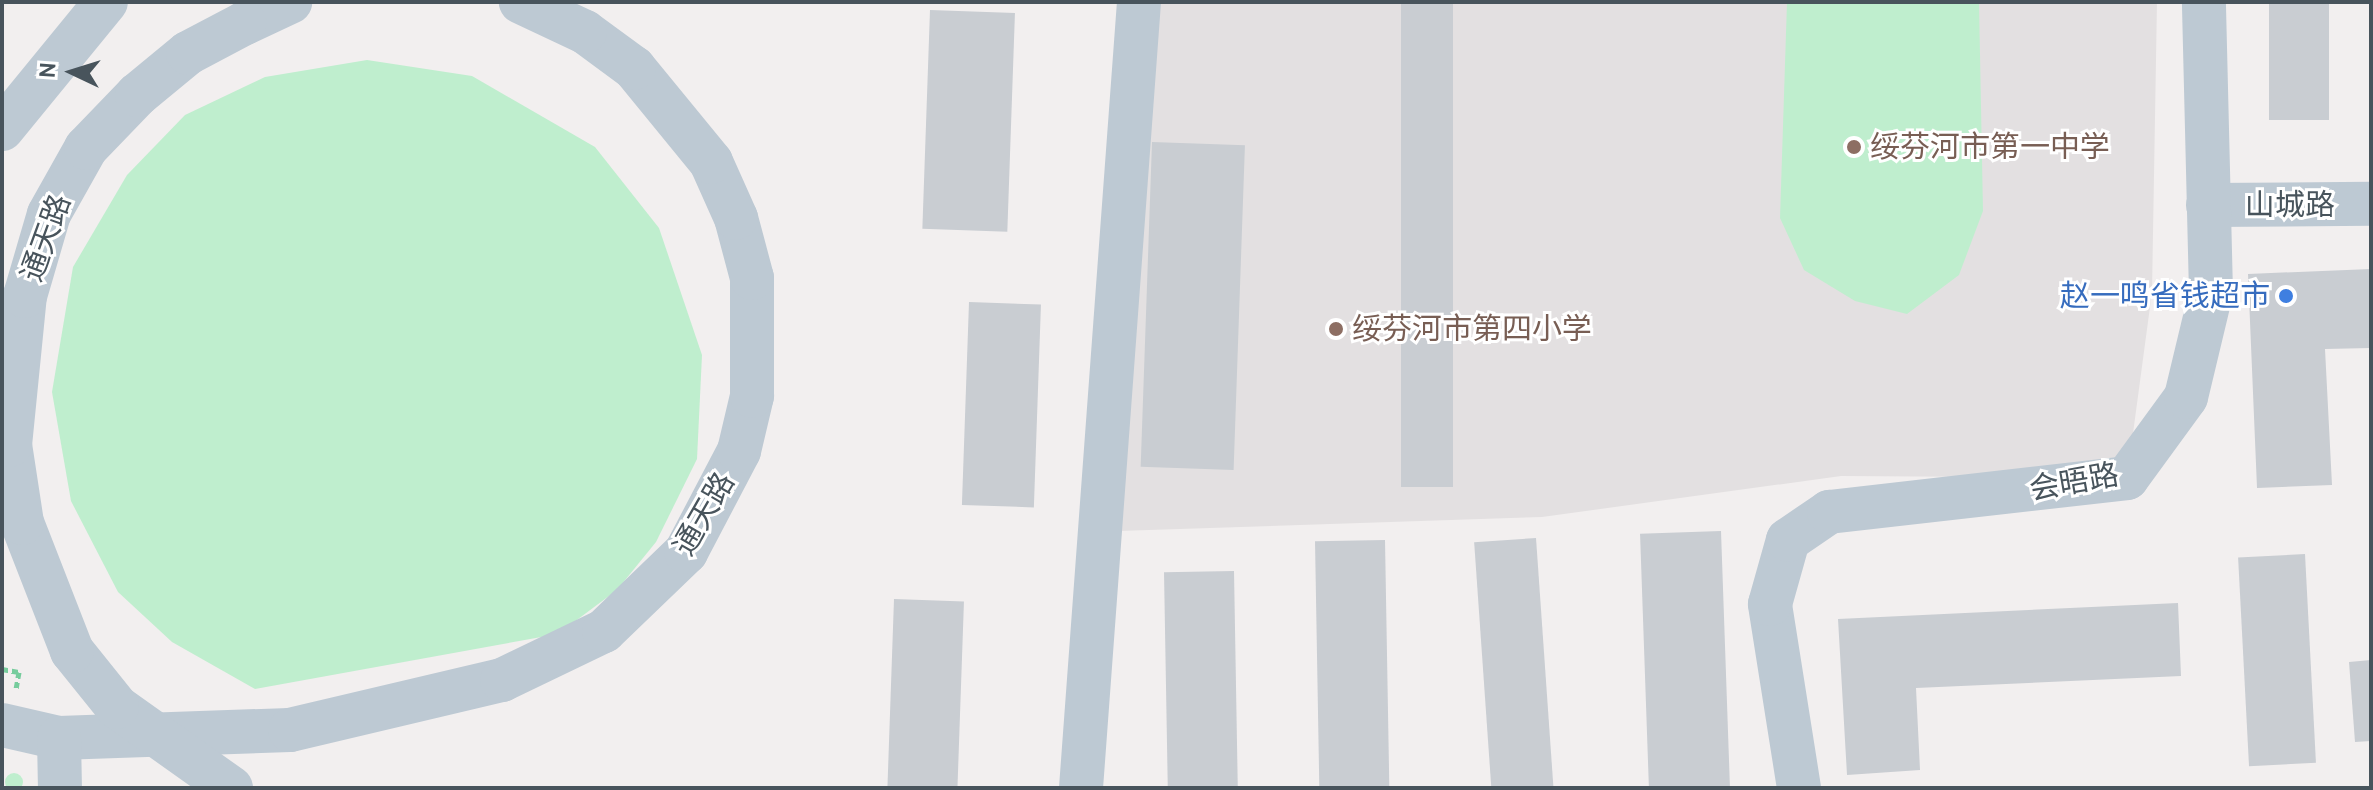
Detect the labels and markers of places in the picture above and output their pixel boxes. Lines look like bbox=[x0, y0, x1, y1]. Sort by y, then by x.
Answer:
place label: 绥芬河市第一中学 bbox=[1870, 129, 2110, 165]
marker: 绥芬河市第一中学 bbox=[1845, 138, 1863, 156]
place label: 赵一鸣省钱超市 bbox=[2060, 278, 2270, 314]
marker: 赵一鸣省钱超市 bbox=[2277, 287, 2295, 305]
place label: 绥芬河市第四小学 bbox=[1352, 311, 1592, 347]
marker: 绥芬河市第四小学 bbox=[1327, 320, 1345, 338]

